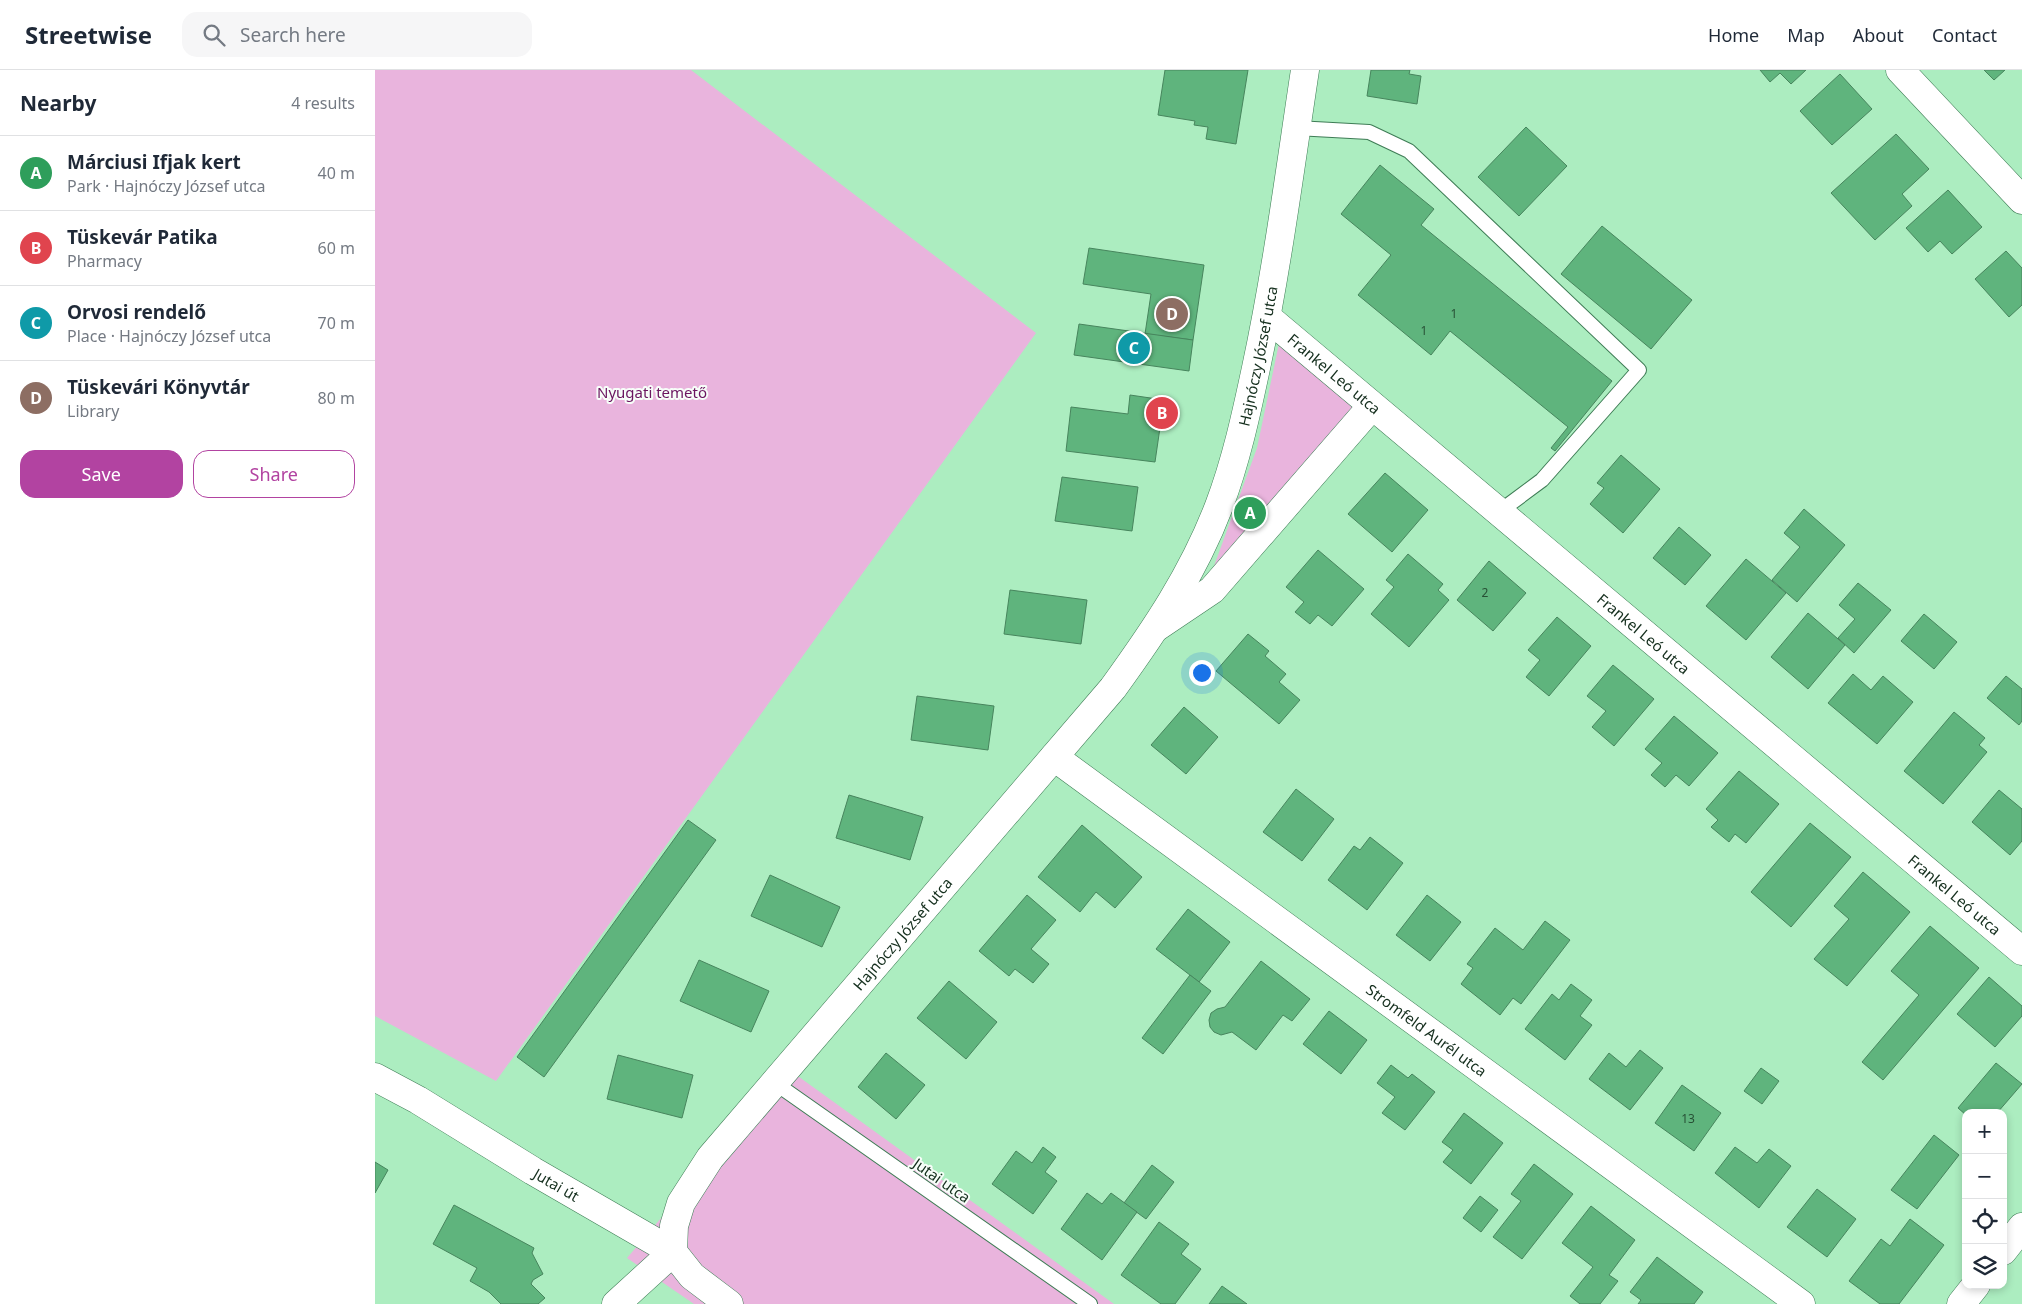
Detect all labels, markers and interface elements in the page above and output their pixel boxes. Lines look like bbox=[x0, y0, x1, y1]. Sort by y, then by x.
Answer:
search box bbox=[182, 12, 532, 57]
text: Streetwise bbox=[25, 18, 152, 51]
icon: search bbox=[200, 21, 228, 49]
text: Search here bbox=[240, 22, 346, 48]
text: Home bbox=[1708, 23, 1759, 47]
text: Map bbox=[1787, 23, 1825, 47]
text: About bbox=[1853, 23, 1904, 47]
text: Contact bbox=[1932, 23, 1997, 47]
text: Nearby bbox=[20, 89, 96, 117]
text: 4 results bbox=[291, 92, 355, 114]
text: Márciusi Ifjak kert bbox=[67, 149, 241, 175]
text: A bbox=[30, 162, 42, 184]
text: 40 m bbox=[318, 162, 355, 184]
text: Park · Hajnóczy József utca bbox=[67, 175, 266, 197]
text: Tüskevár Patika bbox=[67, 224, 218, 250]
text: B bbox=[31, 237, 41, 259]
text: 60 m bbox=[318, 237, 355, 259]
text: Pharmacy bbox=[67, 250, 142, 272]
street label: Hajnóczy József utca bbox=[1233, 284, 1282, 428]
pin: D bbox=[1156, 295, 1188, 333]
text: Orvosi rendelő bbox=[67, 299, 206, 325]
house number: 1 bbox=[1451, 305, 1457, 322]
text: C bbox=[31, 312, 41, 334]
text: 70 m bbox=[318, 312, 355, 334]
house number: 1 bbox=[1421, 322, 1427, 339]
text: Place · Hajnóczy József utca bbox=[67, 325, 271, 347]
pin: C bbox=[1118, 329, 1150, 367]
street label: Frankel Leó utca bbox=[1284, 329, 1385, 418]
text: Tüskevári Könyvtár bbox=[67, 374, 250, 400]
park label: Nyugati temető bbox=[597, 382, 707, 402]
text: D bbox=[30, 387, 42, 409]
text: 80 m bbox=[318, 387, 355, 409]
pin: B bbox=[1146, 394, 1178, 432]
text: Library bbox=[67, 400, 119, 422]
button: Save bbox=[20, 450, 183, 498]
button: Share bbox=[193, 450, 355, 498]
pin: A bbox=[1234, 494, 1266, 532]
house number: 2 bbox=[1482, 584, 1489, 601]
street label: Frankel Leó utca bbox=[1593, 589, 1694, 678]
your location bbox=[1189, 660, 1215, 686]
street label: Frankel Leó utca bbox=[1904, 850, 2005, 939]
street label: Hajnóczy József utca bbox=[848, 873, 956, 994]
street label: Stromfeld Aurél utca bbox=[1362, 979, 1491, 1081]
map controls bbox=[1962, 1109, 2007, 1289]
button: + bbox=[1962, 1109, 2007, 1154]
house number: 13 bbox=[1681, 1110, 1695, 1127]
street label: Jutai utca bbox=[908, 1152, 974, 1207]
button: − bbox=[1962, 1154, 2007, 1199]
street label: Jutai út bbox=[528, 1162, 583, 1206]
button: locate bbox=[1962, 1199, 2007, 1244]
button: layers bbox=[1962, 1244, 2007, 1289]

